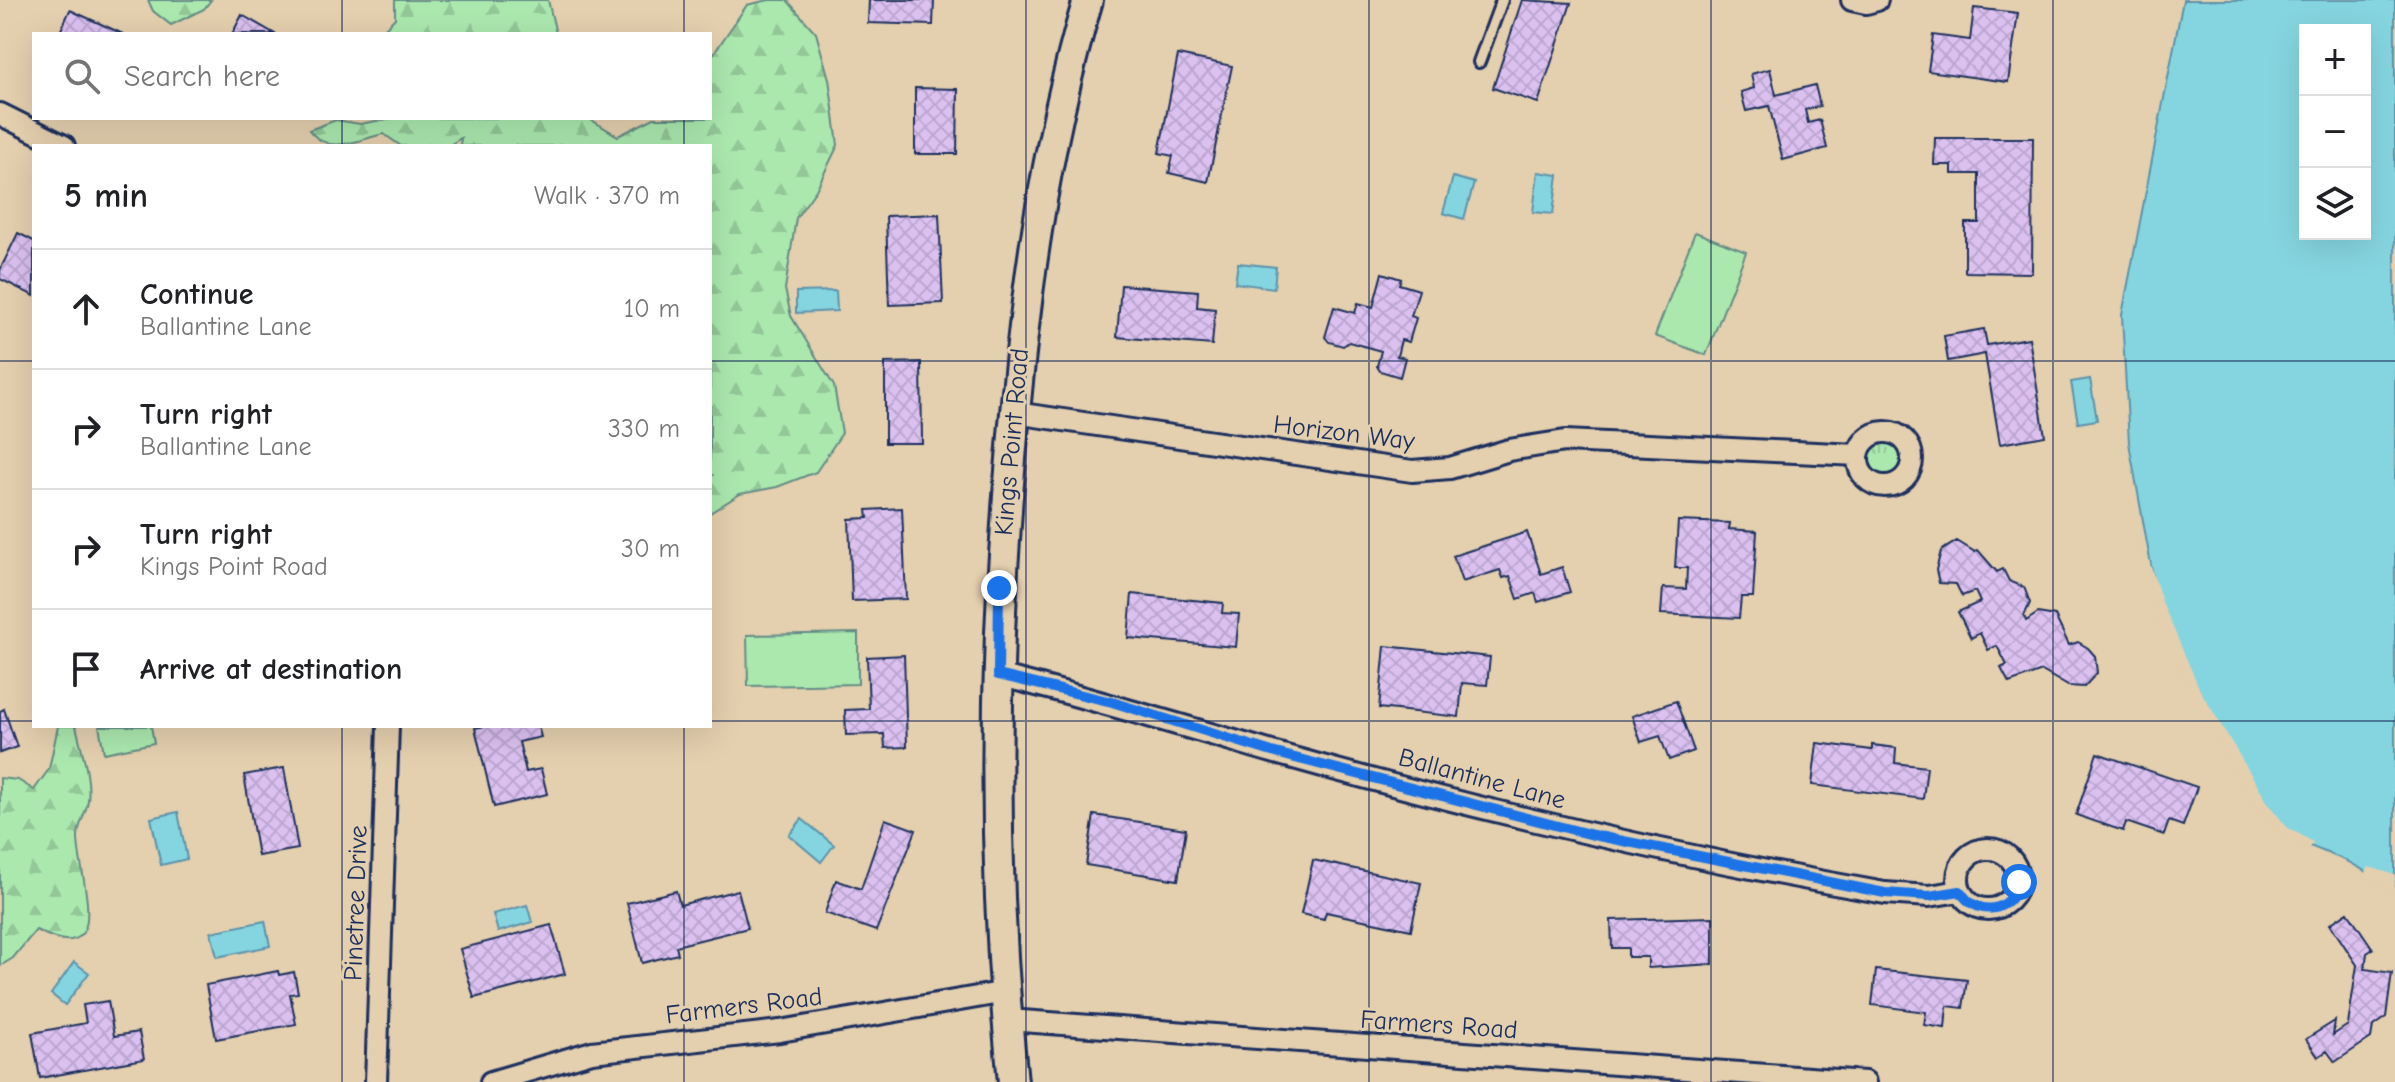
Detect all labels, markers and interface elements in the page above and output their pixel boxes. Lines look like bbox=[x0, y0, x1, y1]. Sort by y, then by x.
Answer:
map controls bbox=[2299, 24, 2371, 240]
button: + bbox=[2299, 24, 2371, 96]
search box bbox=[32, 32, 712, 120]
icon: search bbox=[60, 54, 104, 98]
text: Search here bbox=[124, 59, 280, 94]
button: − bbox=[2299, 96, 2371, 168]
button: layers bbox=[2299, 168, 2371, 240]
text: 5 min bbox=[64, 176, 148, 216]
text: Walk · 370 m bbox=[534, 181, 680, 211]
text: Continue bbox=[140, 277, 254, 312]
icon: ahead bbox=[64, 287, 108, 331]
text: 10 m bbox=[624, 294, 680, 324]
text: Ballantine Lane bbox=[140, 312, 312, 342]
street label: Kings Point Road bbox=[989, 347, 1035, 537]
text: Turn right bbox=[140, 397, 272, 432]
icon: right bbox=[64, 407, 108, 451]
street label: Horizon Way bbox=[1272, 409, 1417, 457]
text: 330 m bbox=[608, 414, 680, 444]
text: Ballantine Lane bbox=[140, 432, 312, 462]
text: Turn right bbox=[140, 517, 272, 552]
icon: right bbox=[64, 527, 108, 571]
text: 30 m bbox=[621, 534, 680, 564]
text: Kings Point Road bbox=[140, 552, 328, 582]
route end bbox=[981, 570, 1017, 606]
icon: arrive bbox=[64, 647, 108, 691]
text: Arrive at destination bbox=[140, 652, 402, 687]
street label: Ballantine Lane bbox=[1395, 742, 1569, 816]
street label: Pinetree Drive bbox=[338, 825, 374, 981]
route start bbox=[2001, 864, 2037, 900]
street label: Farmers Road bbox=[664, 981, 824, 1031]
street label: Farmers Road bbox=[1359, 1005, 1519, 1045]

